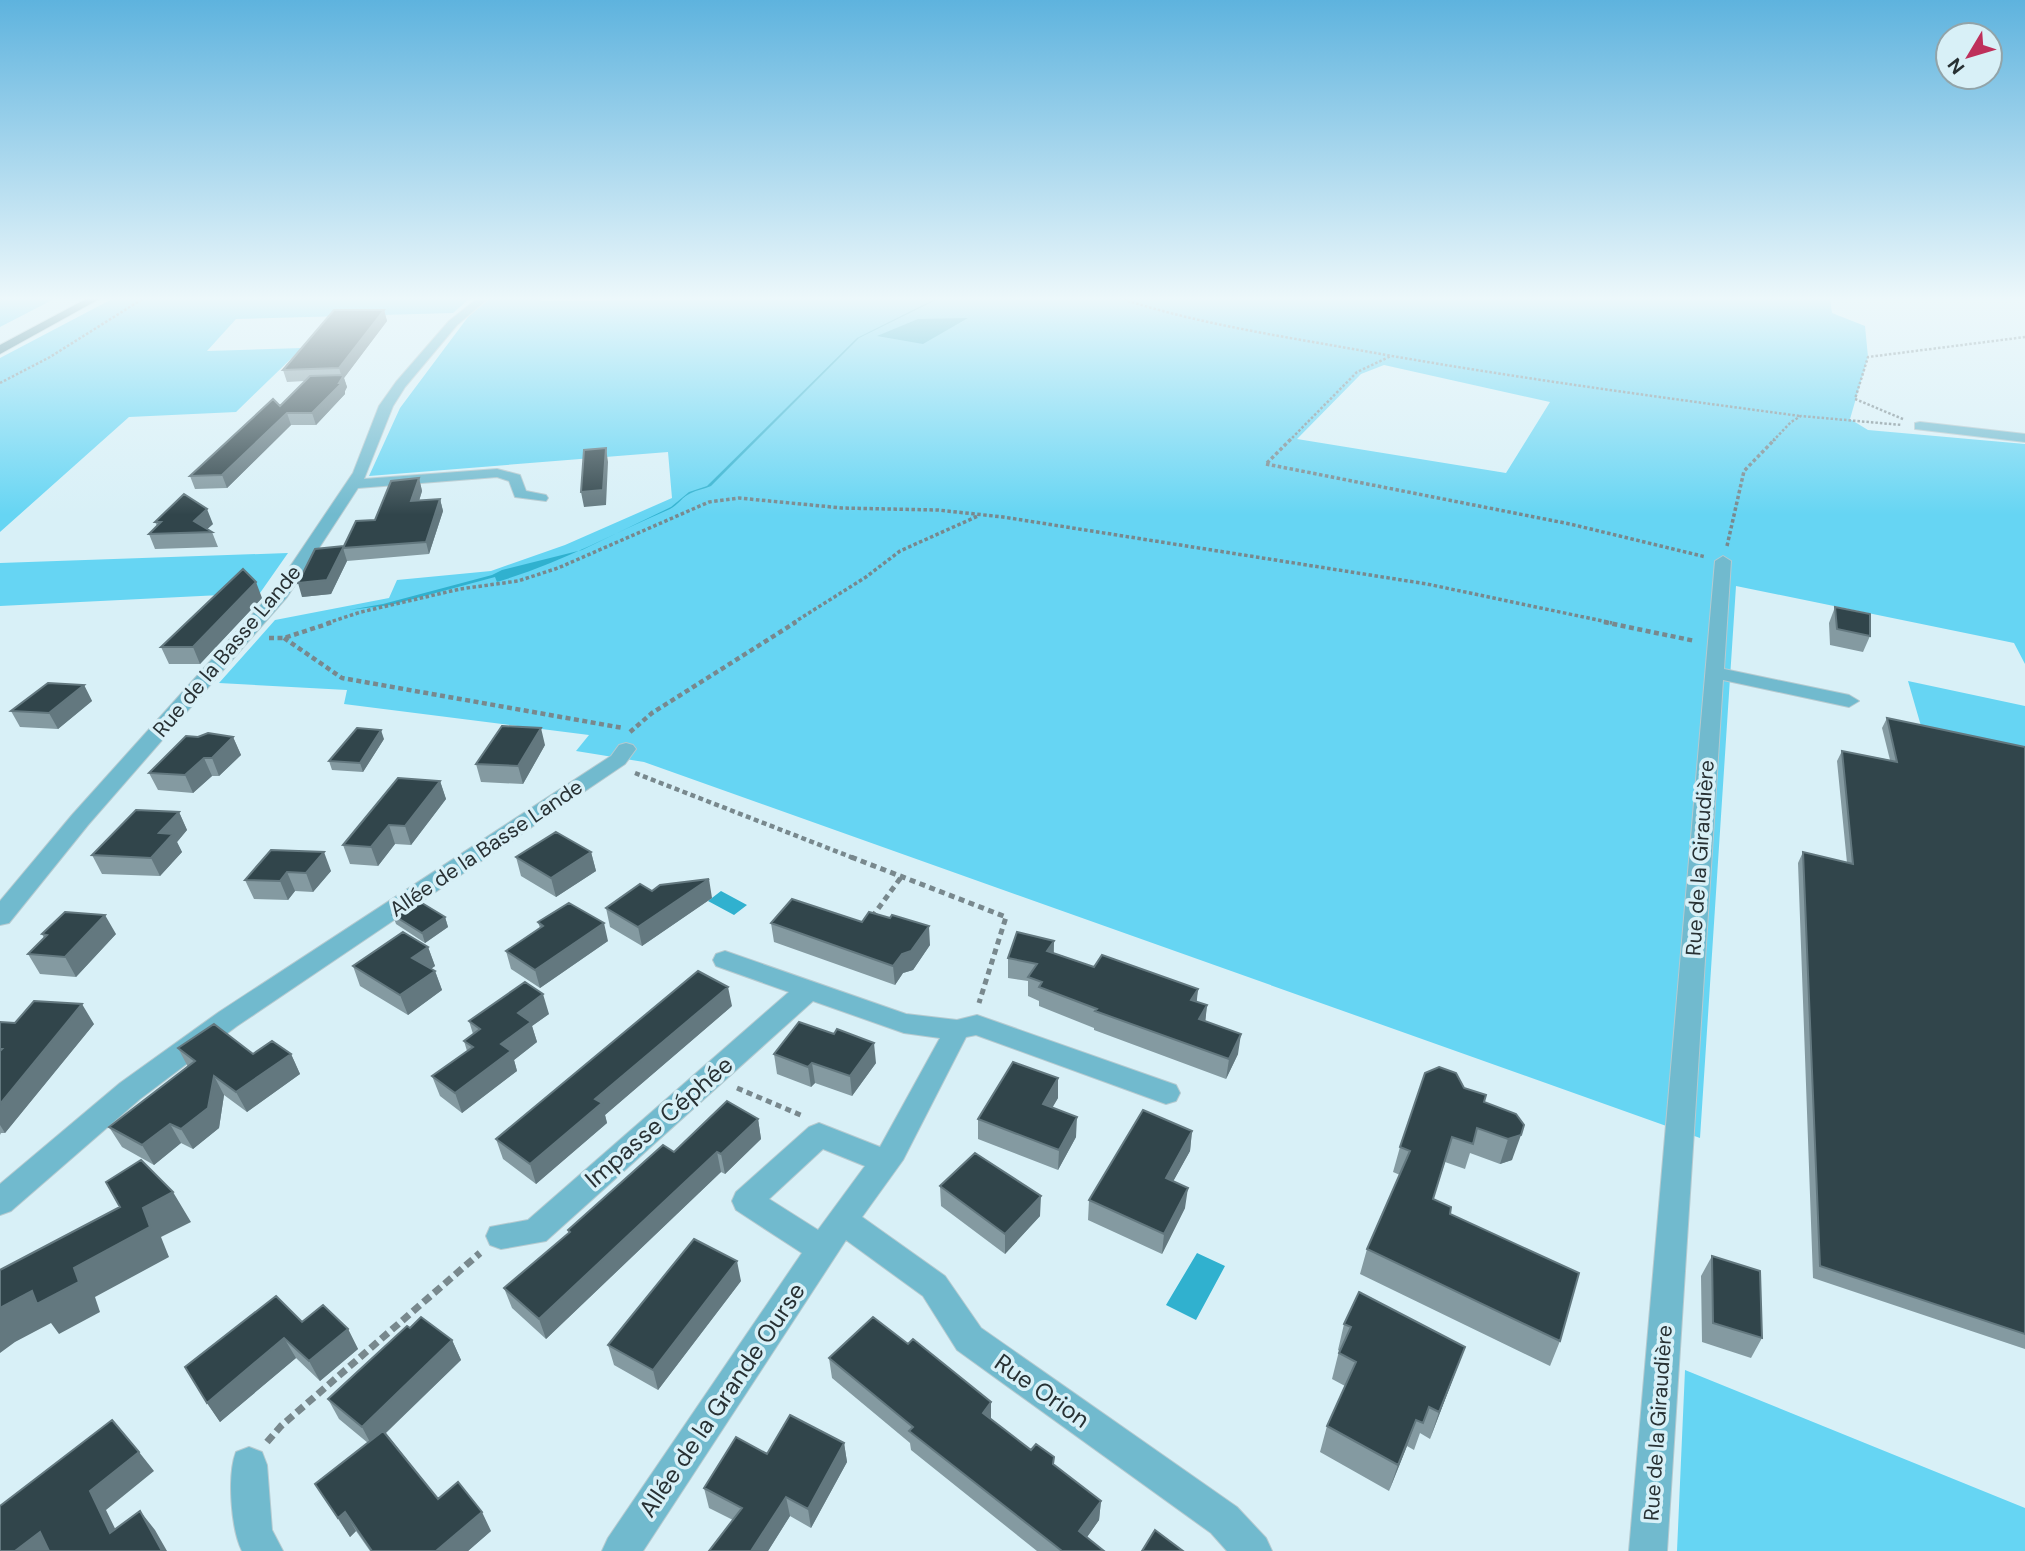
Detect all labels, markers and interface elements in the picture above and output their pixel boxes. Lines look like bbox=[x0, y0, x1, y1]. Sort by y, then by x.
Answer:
north arrow bbox=[1934, 21, 2004, 91]
text: N bbox=[1942, 53, 1970, 79]
street label: Rue de la Basse Lande bbox=[147, 559, 307, 743]
street label: Rue de la Giraudière bbox=[1679, 759, 1721, 957]
street label: Allée de la Basse Lande bbox=[384, 773, 588, 923]
street label: Impasse Céphée bbox=[578, 1049, 739, 1194]
street label: Allée de la Grande Ourse bbox=[632, 1277, 812, 1523]
street label: Rue de la Giraudière bbox=[1637, 1324, 1679, 1522]
street label: Rue Orion bbox=[989, 1347, 1096, 1435]

